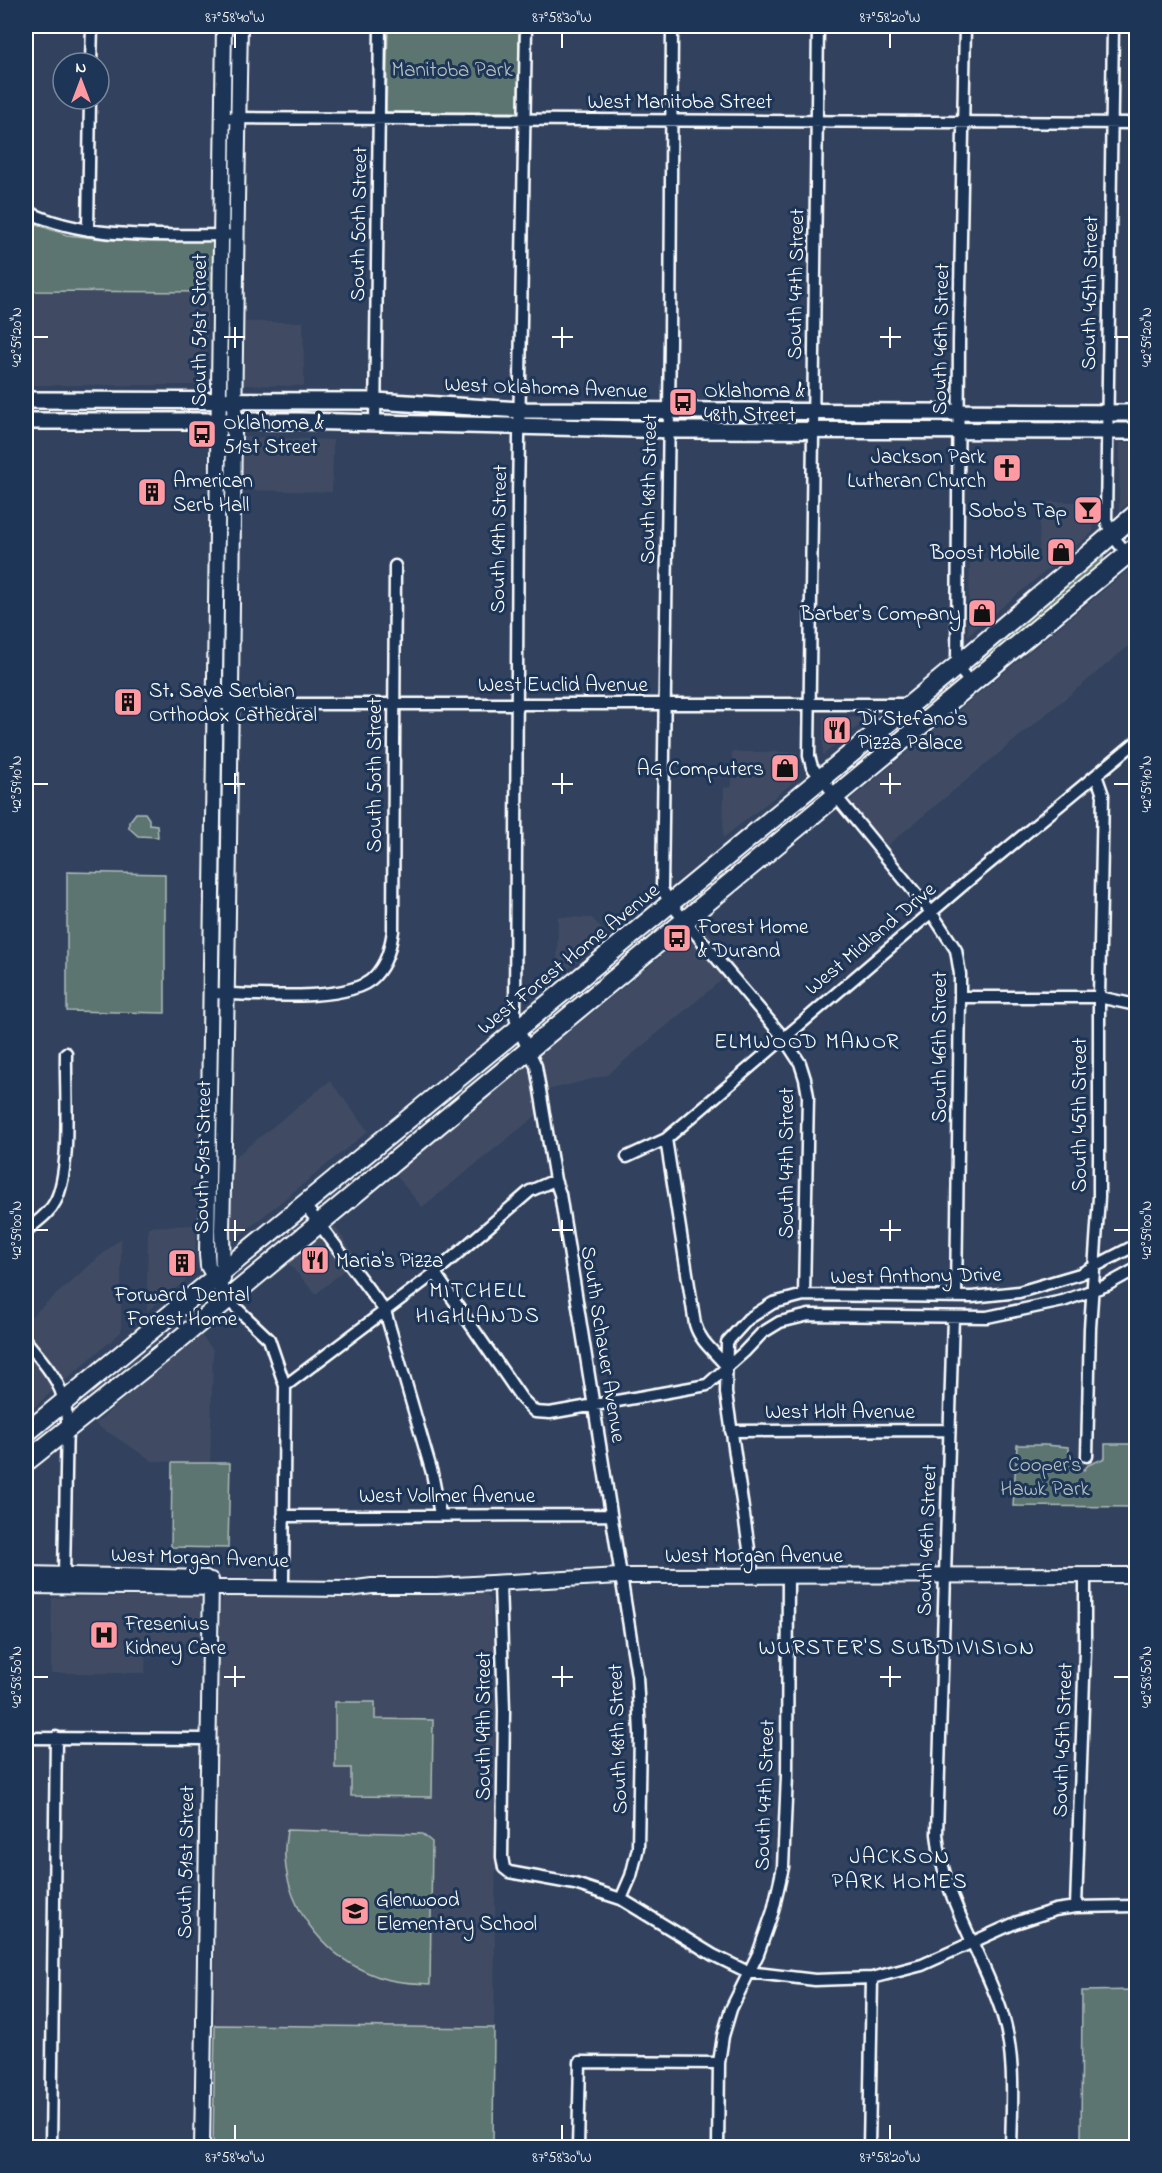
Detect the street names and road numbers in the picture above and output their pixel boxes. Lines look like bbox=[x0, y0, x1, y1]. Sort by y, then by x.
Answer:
street label: West Manitoba Street bbox=[588, 88, 772, 118]
street label: South 50th Street bbox=[344, 146, 376, 302]
street label: South 47th Street bbox=[781, 208, 813, 360]
street label: South 45th Street bbox=[1075, 216, 1107, 371]
street label: South 51st Street bbox=[186, 253, 216, 407]
street label: South 46th Street bbox=[926, 263, 958, 415]
street label: West Oklahoma Avenue bbox=[444, 370, 649, 408]
street label: South 48th Street bbox=[634, 414, 666, 564]
street label: South 49th Street bbox=[484, 464, 516, 614]
street label: West Euclid Avenue bbox=[478, 671, 649, 701]
street label: South 50th Street bbox=[361, 698, 391, 852]
street label: West Midland Drive bbox=[799, 875, 944, 1003]
street label: West Forest Home Avenue bbox=[472, 876, 667, 1043]
street label: South 46th Street bbox=[926, 971, 956, 1123]
street label: South 45th Street bbox=[1066, 1038, 1096, 1192]
street label: South 51st Street bbox=[188, 1080, 220, 1234]
street label: South 47th Street bbox=[773, 1087, 803, 1239]
street label: South Schauer Avenue bbox=[572, 1244, 632, 1445]
street label: West Anthony Drive bbox=[830, 1260, 1002, 1295]
street label: West Holt Avenue bbox=[765, 1398, 915, 1428]
street label: South 46th Street bbox=[910, 1464, 946, 1616]
street label: West Vollmer Avenue bbox=[359, 1482, 536, 1512]
street label: West Morgan Avenue bbox=[110, 1541, 290, 1579]
street label: West Morgan Avenue bbox=[665, 1542, 844, 1574]
street label: South 49th Street bbox=[470, 1652, 500, 1800]
street label: South 45th Street bbox=[1046, 1662, 1082, 1818]
street label: South 48th Street bbox=[601, 1663, 637, 1815]
street label: South 47th Street bbox=[748, 1719, 784, 1871]
street label: South 51st Street bbox=[171, 1785, 203, 1939]

